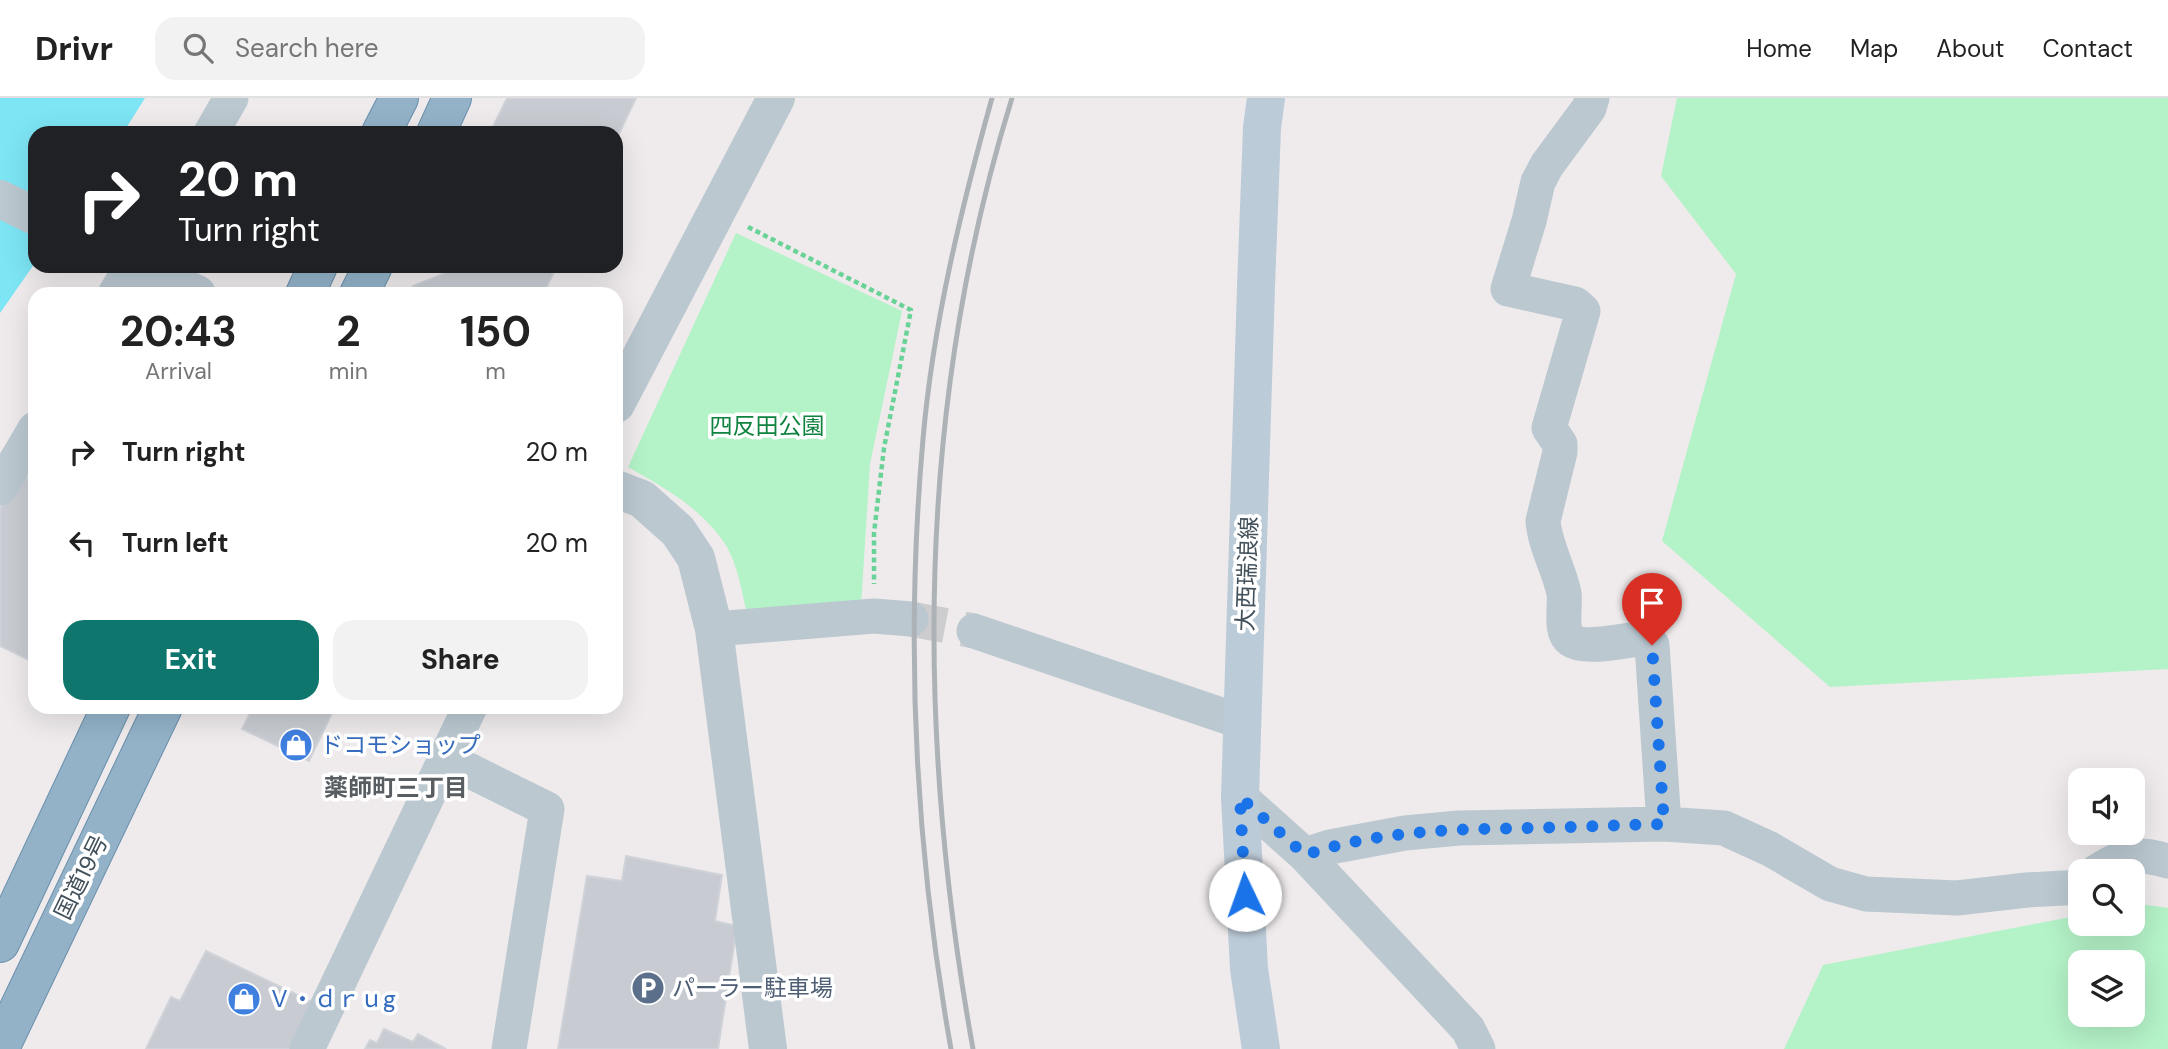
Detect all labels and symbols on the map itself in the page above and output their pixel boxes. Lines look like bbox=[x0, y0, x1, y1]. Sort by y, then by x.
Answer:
park label: 四反田公園 bbox=[710, 411, 825, 441]
street label: 大西瑞浪線 bbox=[1230, 516, 1264, 632]
pin bbox=[1622, 573, 1682, 645]
shop icon: ドコモショップ bbox=[277, 726, 315, 764]
place label: ドコモショップ bbox=[320, 730, 481, 760]
district label: 薬師町三丁目 bbox=[324, 772, 468, 803]
street label: 国道19号 bbox=[48, 830, 114, 924]
position arrow bbox=[1208, 858, 1282, 932]
parking icon: パーラー駐車場 bbox=[629, 969, 667, 1007]
place label: パーラー駐車場 bbox=[672, 973, 833, 1003]
shop icon: Ｖ・ｄｒｕg bbox=[225, 980, 263, 1018]
place label: Ｖ・ｄｒｕg bbox=[268, 984, 396, 1014]

